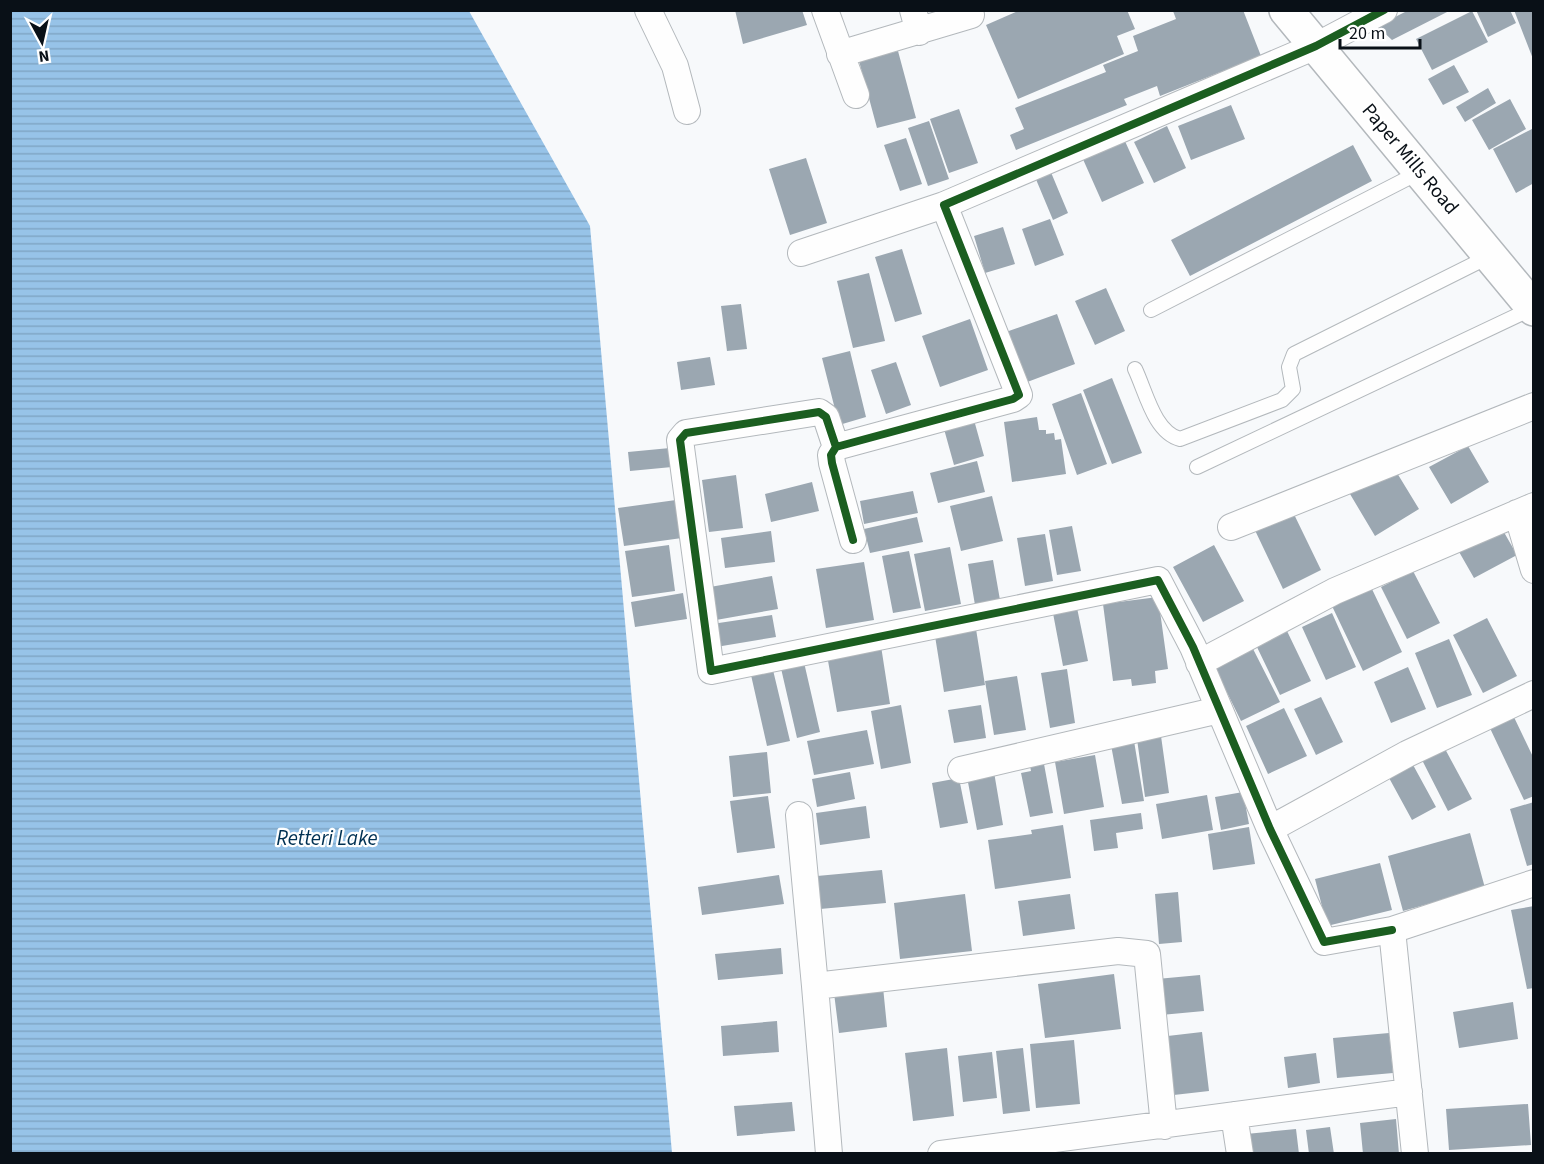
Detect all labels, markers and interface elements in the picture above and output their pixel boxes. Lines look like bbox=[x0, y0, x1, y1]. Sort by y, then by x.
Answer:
north arrow bbox=[12, 12, 72, 72]
scale bar bbox=[1340, 12, 1420, 50]
text: 20 m bbox=[1349, 21, 1385, 46]
text: N bbox=[37, 44, 51, 67]
street label: Paper Mills Road bbox=[1355, 97, 1465, 221]
water label: Retteri Lake bbox=[276, 823, 378, 853]

